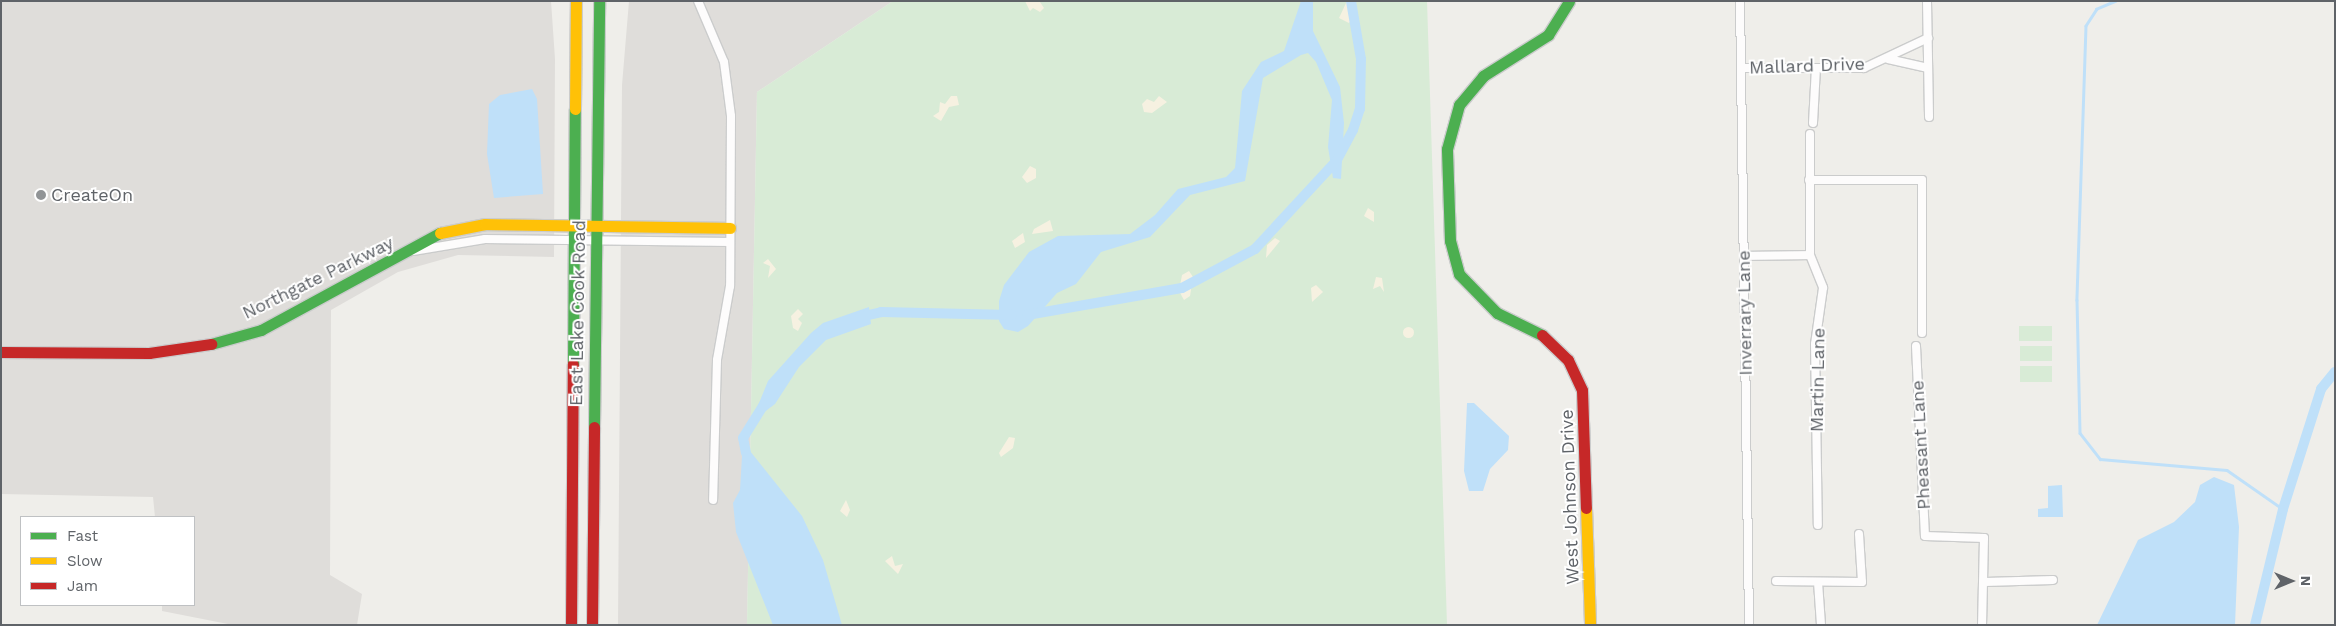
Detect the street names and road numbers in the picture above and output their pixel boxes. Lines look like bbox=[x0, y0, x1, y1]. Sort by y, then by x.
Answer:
street label: Mallard Drive bbox=[1749, 53, 1865, 79]
street label: East Lake Cook Road bbox=[566, 220, 590, 406]
street label: Northgate Parkway bbox=[239, 232, 397, 324]
street label: Inverrary Lane bbox=[1733, 250, 1757, 376]
street label: Martin Lane bbox=[1806, 328, 1830, 432]
street label: Pheasant Lane bbox=[1907, 380, 1935, 510]
street label: West Johnson Drive bbox=[1556, 409, 1584, 585]

